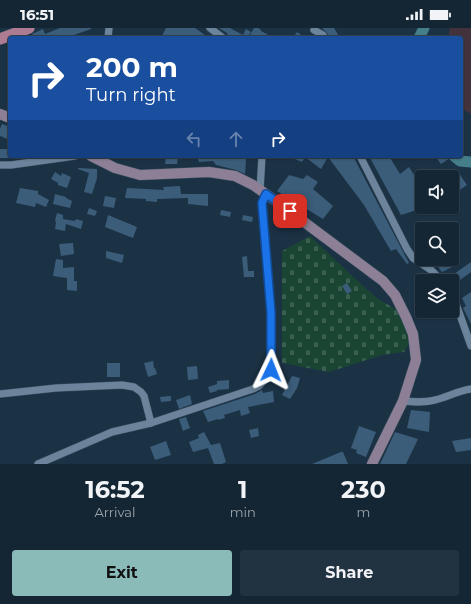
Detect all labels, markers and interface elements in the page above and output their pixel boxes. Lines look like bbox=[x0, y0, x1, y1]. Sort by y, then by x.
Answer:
text: 16:51 bbox=[20, 5, 54, 24]
text: 200 m bbox=[86, 50, 178, 84]
icon: right bbox=[20, 52, 72, 104]
text: Turn right bbox=[86, 84, 176, 106]
icon: left bbox=[183, 128, 205, 150]
icon: ahead bbox=[225, 128, 247, 150]
icon: right bbox=[267, 128, 289, 150]
map controls bbox=[415, 170, 459, 318]
button: sound bbox=[415, 170, 459, 214]
pin bbox=[273, 194, 307, 228]
icon: arrive bbox=[279, 200, 301, 222]
button: search bbox=[415, 222, 459, 266]
button: layers bbox=[415, 274, 459, 318]
position arrow bbox=[250, 349, 292, 391]
text: 16:52 bbox=[85, 475, 145, 504]
text: 1 bbox=[238, 475, 248, 504]
text: 230 bbox=[341, 475, 386, 504]
text: Arrival bbox=[94, 504, 135, 520]
text: min bbox=[230, 504, 256, 520]
text: m bbox=[357, 504, 370, 520]
button: Exit bbox=[12, 550, 232, 596]
button: Share bbox=[240, 550, 459, 596]

